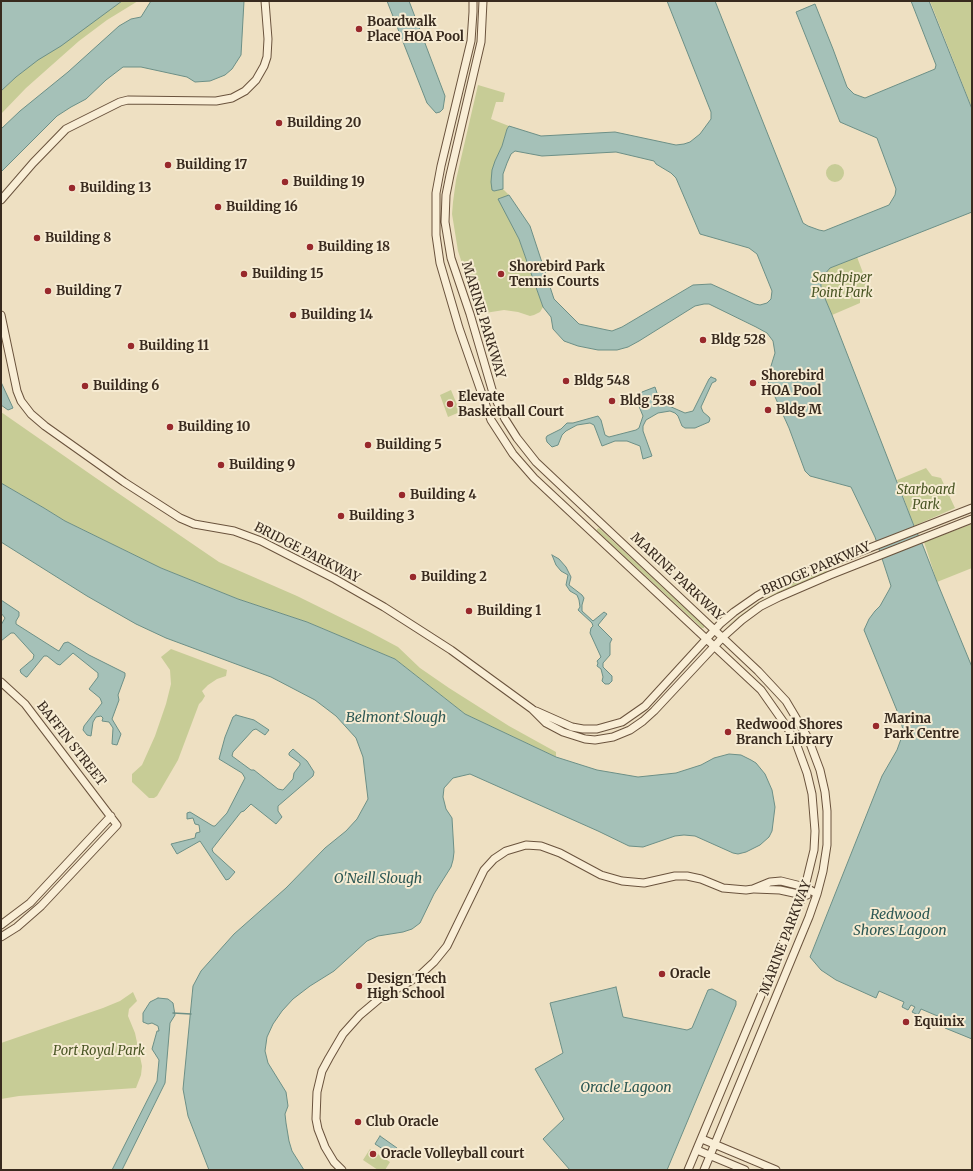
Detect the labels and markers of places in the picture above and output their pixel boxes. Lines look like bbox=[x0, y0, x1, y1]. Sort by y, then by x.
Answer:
place label: Boardwalk Place HOA Pool bbox=[367, 14, 464, 45]
marker: Boardwalk Place HOA Pool bbox=[354, 24, 364, 34]
place label: Building 20 bbox=[287, 115, 361, 131]
marker: Building 20 bbox=[274, 118, 284, 128]
place label: Building 17 bbox=[176, 157, 247, 173]
marker: Building 17 bbox=[163, 160, 173, 170]
place label: Building 19 bbox=[293, 174, 365, 190]
marker: Building 19 bbox=[280, 177, 290, 187]
place label: Building 13 bbox=[80, 180, 152, 196]
marker: Building 13 bbox=[67, 183, 77, 193]
place label: Building 16 bbox=[226, 199, 298, 215]
marker: Building 16 bbox=[213, 202, 223, 212]
place label: Building 8 bbox=[45, 230, 111, 246]
marker: Building 8 bbox=[32, 233, 42, 243]
place label: Building 18 bbox=[318, 239, 390, 255]
marker: Building 18 bbox=[305, 242, 315, 252]
place label: Shorebird Park Tennis Courts bbox=[509, 259, 605, 290]
place label: Building 15 bbox=[252, 266, 324, 282]
marker: Building 15 bbox=[239, 269, 249, 279]
marker: Shorebird Park Tennis Courts bbox=[496, 269, 506, 279]
place label: Building 7 bbox=[56, 283, 122, 299]
marker: Building 7 bbox=[43, 286, 53, 296]
place label: Building 14 bbox=[301, 307, 373, 323]
marker: Building 14 bbox=[288, 310, 298, 320]
place label: Bldg 528 bbox=[711, 332, 766, 348]
marker: Bldg 528 bbox=[698, 335, 708, 345]
place label: Building 11 bbox=[139, 338, 209, 354]
marker: Building 11 bbox=[126, 341, 136, 351]
place label: Shorebird HOA Pool bbox=[761, 368, 824, 399]
place label: Bldg 548 bbox=[574, 373, 630, 389]
marker: Bldg 548 bbox=[561, 376, 571, 386]
place label: Building 6 bbox=[93, 378, 159, 394]
marker: Shorebird HOA Pool bbox=[748, 378, 758, 388]
marker: Building 6 bbox=[80, 381, 90, 391]
place label: Elevate Basketball Court bbox=[458, 389, 564, 420]
place label: Bldg 538 bbox=[620, 393, 675, 409]
marker: Bldg 538 bbox=[607, 396, 617, 406]
marker: Elevate Basketball Court bbox=[445, 399, 455, 409]
place label: Bldg M bbox=[776, 402, 822, 418]
marker: Bldg M bbox=[763, 405, 773, 415]
place label: Building 10 bbox=[178, 419, 250, 435]
marker: Building 10 bbox=[165, 422, 175, 432]
place label: Building 5 bbox=[376, 437, 442, 453]
marker: Building 5 bbox=[363, 440, 373, 450]
place label: Building 9 bbox=[229, 457, 295, 473]
marker: Building 9 bbox=[216, 460, 226, 470]
place label: Building 4 bbox=[410, 487, 477, 503]
marker: Building 4 bbox=[397, 490, 407, 500]
place label: Building 3 bbox=[349, 508, 415, 524]
marker: Building 3 bbox=[336, 511, 346, 521]
place label: Building 2 bbox=[421, 569, 487, 585]
marker: Building 2 bbox=[408, 572, 418, 582]
place label: Building 1 bbox=[477, 603, 541, 619]
marker: Building 1 bbox=[464, 606, 474, 616]
place label: Marina Park Centre bbox=[884, 711, 959, 742]
place label: Redwood Shores Branch Library bbox=[736, 717, 843, 748]
marker: Marina Park Centre bbox=[871, 721, 881, 731]
marker: Redwood Shores Branch Library bbox=[723, 727, 733, 737]
place label: Oracle bbox=[670, 966, 711, 982]
marker: Oracle bbox=[657, 969, 667, 979]
place label: Design Tech High School bbox=[367, 971, 447, 1002]
marker: Design Tech High School bbox=[354, 981, 364, 991]
place label: Equinix bbox=[914, 1014, 964, 1030]
marker: Equinix bbox=[901, 1017, 911, 1027]
place label: Club Oracle bbox=[366, 1114, 438, 1130]
marker: Club Oracle bbox=[353, 1117, 363, 1127]
place label: Oracle Volleyball court bbox=[381, 1146, 524, 1162]
marker: Oracle Volleyball court bbox=[368, 1149, 378, 1159]

